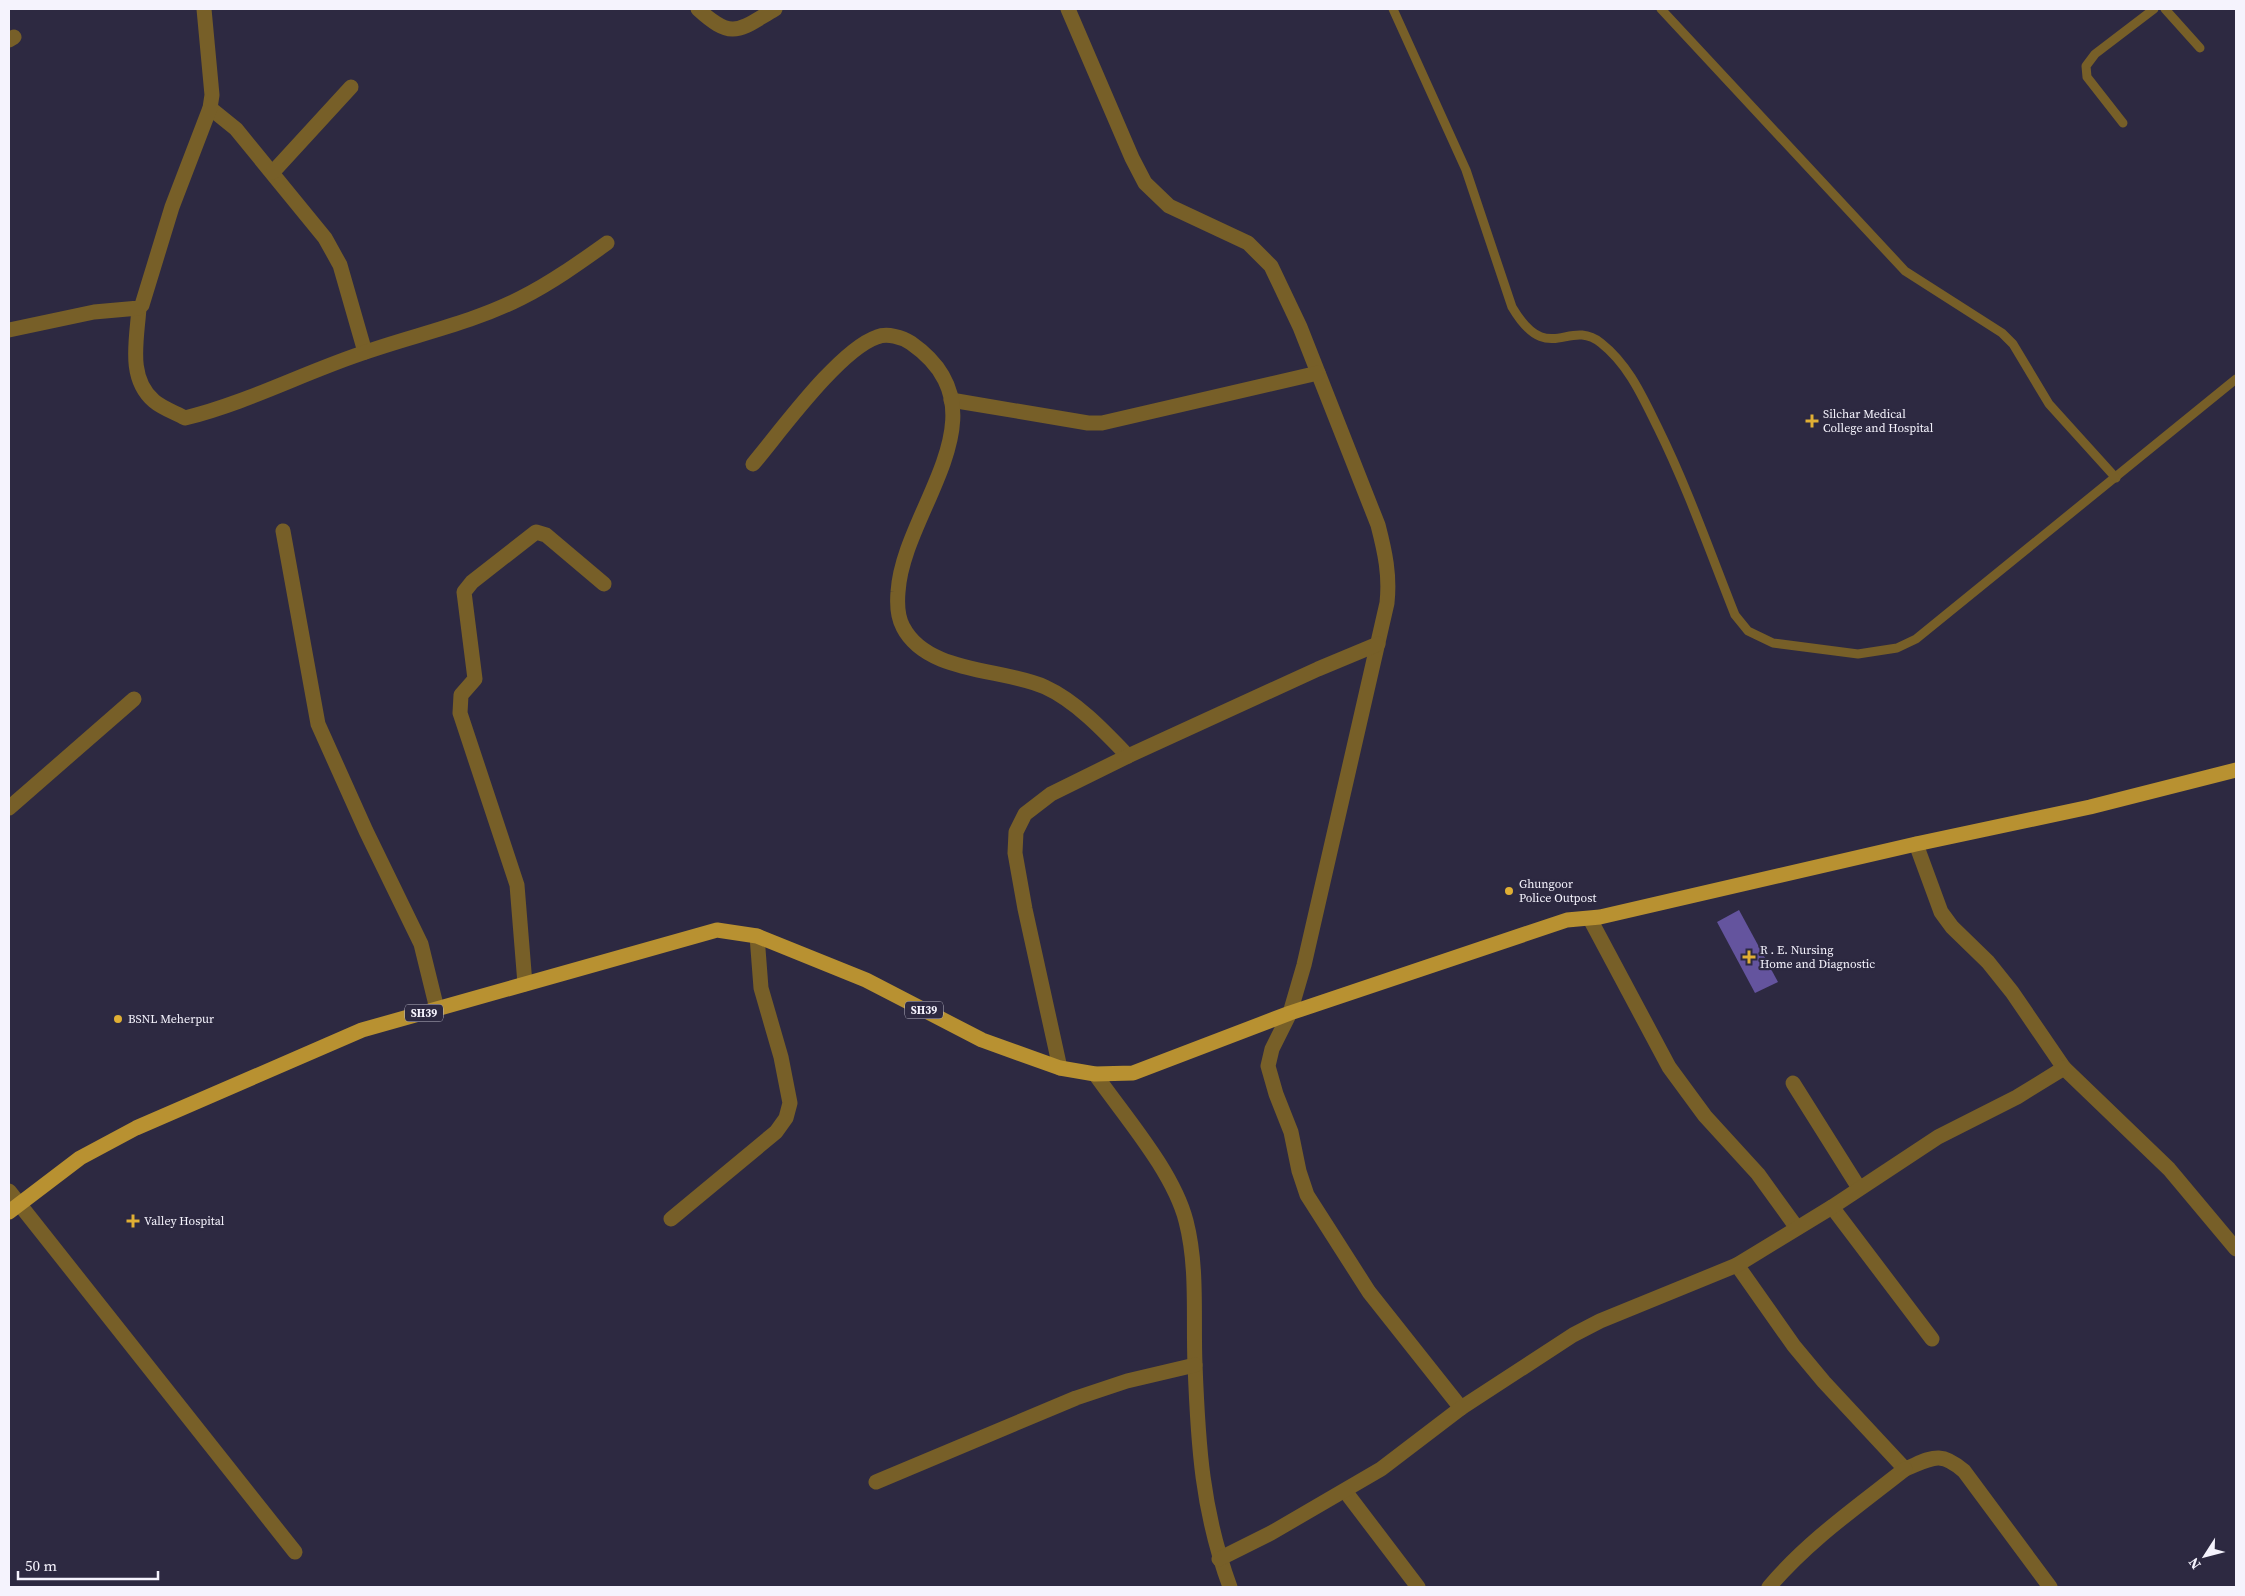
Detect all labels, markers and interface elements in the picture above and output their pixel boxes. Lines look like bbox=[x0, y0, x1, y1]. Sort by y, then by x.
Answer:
place label: Silchar Medical College and Hospital bbox=[1823, 406, 1934, 436]
marker: Silchar Medical College and Hospital bbox=[1805, 414, 1819, 428]
place label: Ghungoor Police Outpost bbox=[1519, 876, 1596, 906]
marker: Ghungoor Police Outpost bbox=[1503, 885, 1515, 897]
place label: R . E. Nursing Home and Diagnostic bbox=[1760, 942, 1875, 972]
marker: R . E. Nursing Home and Diagnostic bbox=[1742, 950, 1756, 964]
road number: SH39 bbox=[905, 1002, 943, 1018]
road number: SH39 bbox=[405, 1004, 443, 1021]
place label: BSNL Meherpur bbox=[128, 1011, 214, 1027]
marker: BSNL Meherpur bbox=[112, 1013, 124, 1025]
place label: Valley Hospital bbox=[144, 1213, 225, 1229]
marker: Valley Hospital bbox=[126, 1214, 140, 1228]
north arrow bbox=[2180, 1531, 2230, 1581]
scale bar bbox=[18, 1548, 158, 1580]
text: N bbox=[2183, 1554, 2206, 1574]
text: 50 m bbox=[25, 1555, 57, 1576]

